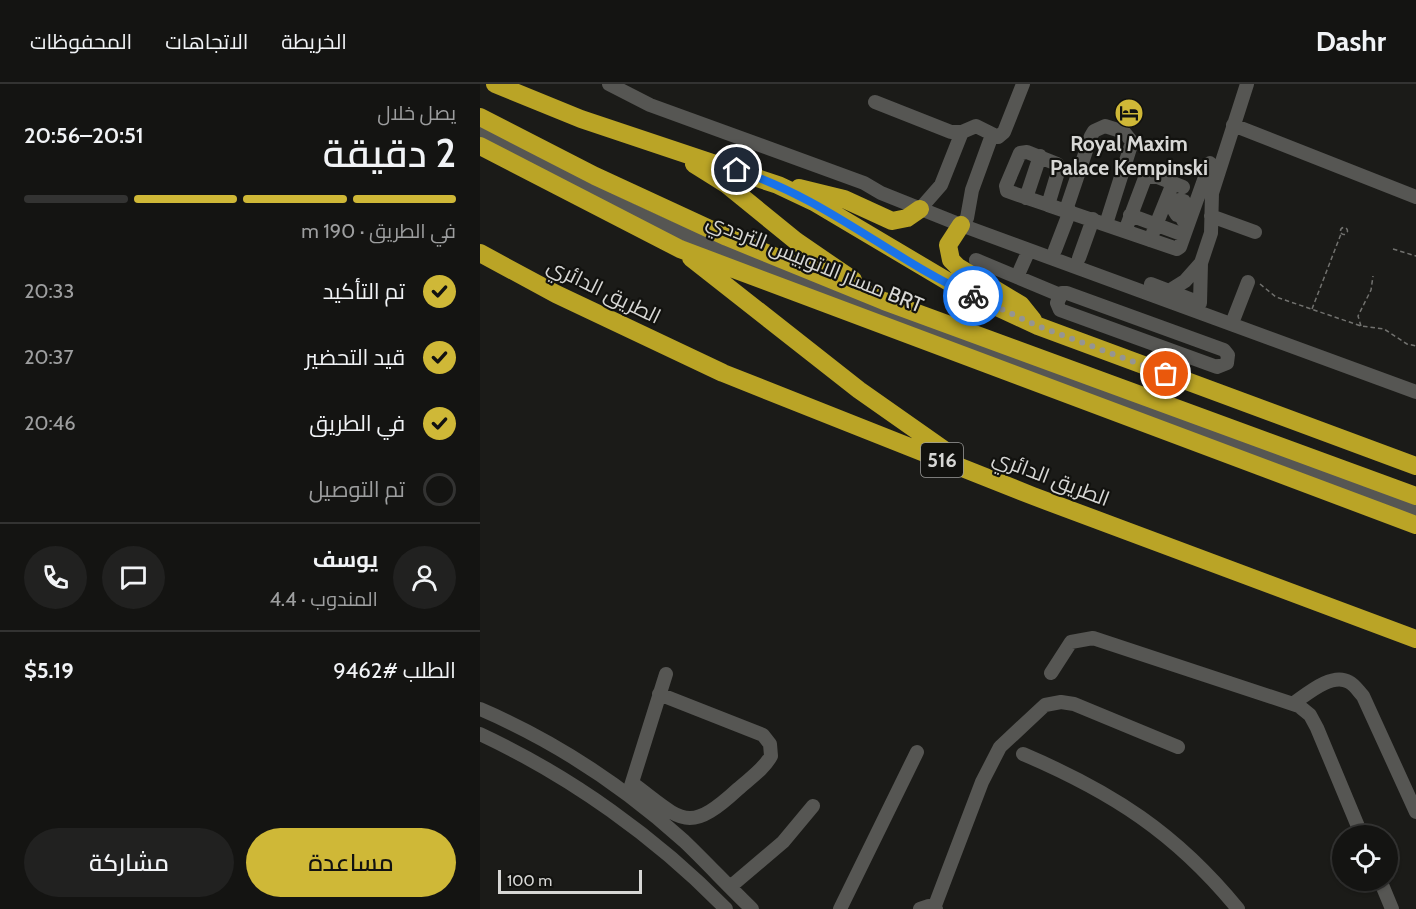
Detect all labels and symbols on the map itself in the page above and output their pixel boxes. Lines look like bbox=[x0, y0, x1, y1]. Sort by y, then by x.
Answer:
hotel icon: Royal Maxim Palace Kempinski bbox=[1113, 97, 1145, 129]
place label: Royal Maxim Palace Kempinski bbox=[1050, 131, 1208, 180]
pin bbox=[711, 144, 762, 195]
street label: مسار الاتوبيس الترددي BRT bbox=[702, 208, 927, 321]
street label: الطريق الدائري bbox=[542, 252, 665, 332]
courier bbox=[943, 266, 1003, 326]
pin bbox=[1140, 348, 1191, 399]
road number: 516 bbox=[921, 443, 963, 477]
street label: الطريق الدائري bbox=[988, 444, 1113, 515]
scale bar bbox=[498, 867, 642, 894]

